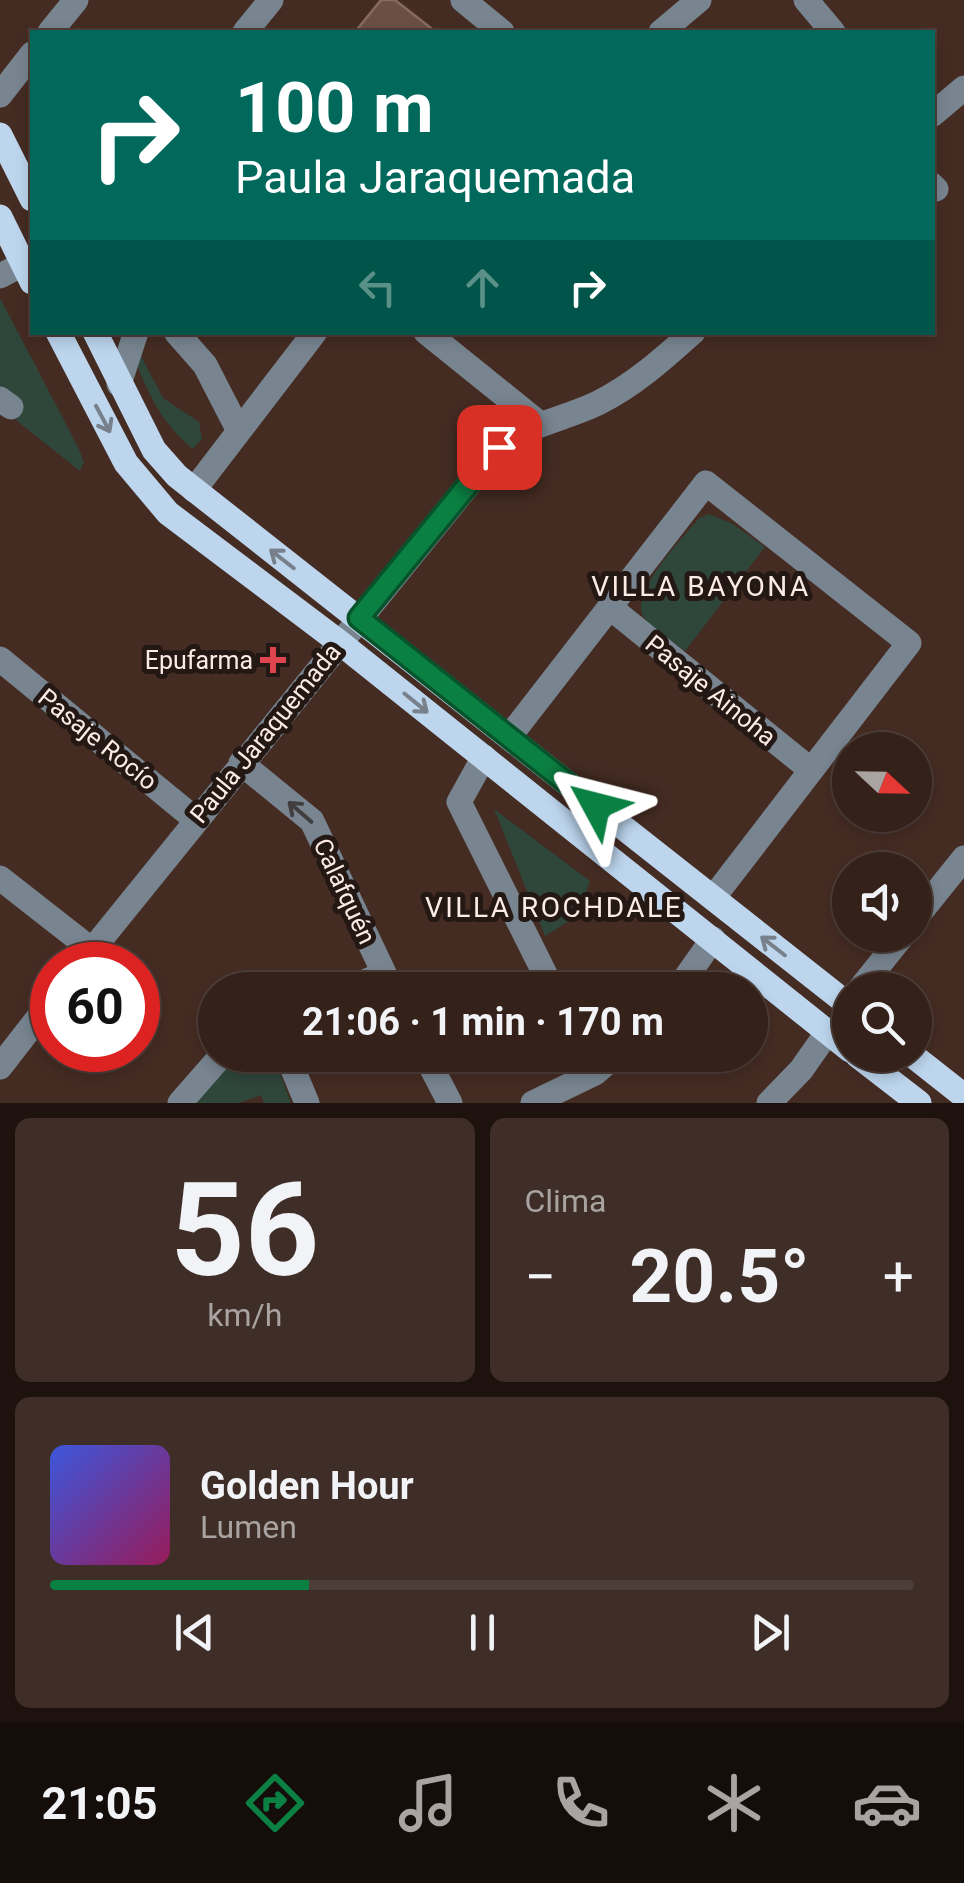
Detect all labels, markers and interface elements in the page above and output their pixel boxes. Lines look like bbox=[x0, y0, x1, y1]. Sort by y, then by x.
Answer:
text: 100 m bbox=[235, 67, 434, 149]
icon: right bbox=[70, 70, 200, 200]
text: Paula Jaraquemada bbox=[235, 151, 635, 204]
icon: left bbox=[350, 260, 405, 315]
icon: ahead bbox=[455, 260, 510, 315]
icon: right bbox=[560, 260, 615, 315]
one-way arrow bbox=[94, 404, 113, 434]
pin bbox=[457, 405, 542, 490]
icon: arrive bbox=[472, 420, 527, 475]
one-way arrow bbox=[269, 548, 296, 569]
district label: VILLA BAYONA bbox=[591, 570, 811, 603]
street label: Pasaje Ainoha bbox=[640, 629, 782, 752]
street label: Paula Jaraquemada bbox=[184, 638, 347, 829]
place label: Epufarma bbox=[145, 646, 253, 675]
marker: Epufarma bbox=[262, 649, 284, 671]
street label: Pasaje Rocío bbox=[32, 683, 163, 796]
one-way arrow bbox=[402, 692, 428, 714]
north arrow bbox=[832, 732, 932, 832]
map controls bbox=[832, 732, 932, 1072]
position arrow bbox=[544, 754, 648, 858]
one-way arrow bbox=[287, 801, 313, 823]
street label: Calafquén bbox=[308, 834, 382, 949]
button: sound bbox=[832, 852, 932, 952]
district label: VILLA ROCHDALE bbox=[425, 891, 683, 924]
one-way arrow bbox=[761, 935, 787, 957]
speed limit sign: 60 bbox=[30, 942, 160, 1072]
button: search bbox=[832, 972, 932, 1072]
text: 21:06 · 1 min · 170 m bbox=[302, 1000, 664, 1044]
text: 56 bbox=[170, 1154, 319, 1307]
text: Clima bbox=[525, 1182, 606, 1220]
text: 20.5° bbox=[629, 1232, 809, 1320]
text: − bbox=[525, 1245, 556, 1309]
text: + bbox=[883, 1245, 914, 1309]
text: km/h bbox=[207, 1296, 282, 1334]
text: Golden Hour bbox=[200, 1464, 414, 1508]
text: Lumen bbox=[200, 1508, 297, 1546]
icon: previous bbox=[167, 1605, 222, 1660]
icon: pause bbox=[455, 1605, 510, 1660]
icon: next bbox=[743, 1605, 798, 1660]
icon: directions bbox=[240, 1768, 310, 1838]
icon: music bbox=[393, 1768, 463, 1838]
icon: phone bbox=[546, 1768, 616, 1838]
icon: climate bbox=[699, 1768, 769, 1838]
icon: car bbox=[852, 1768, 922, 1838]
text: 21:05 bbox=[42, 1777, 157, 1830]

